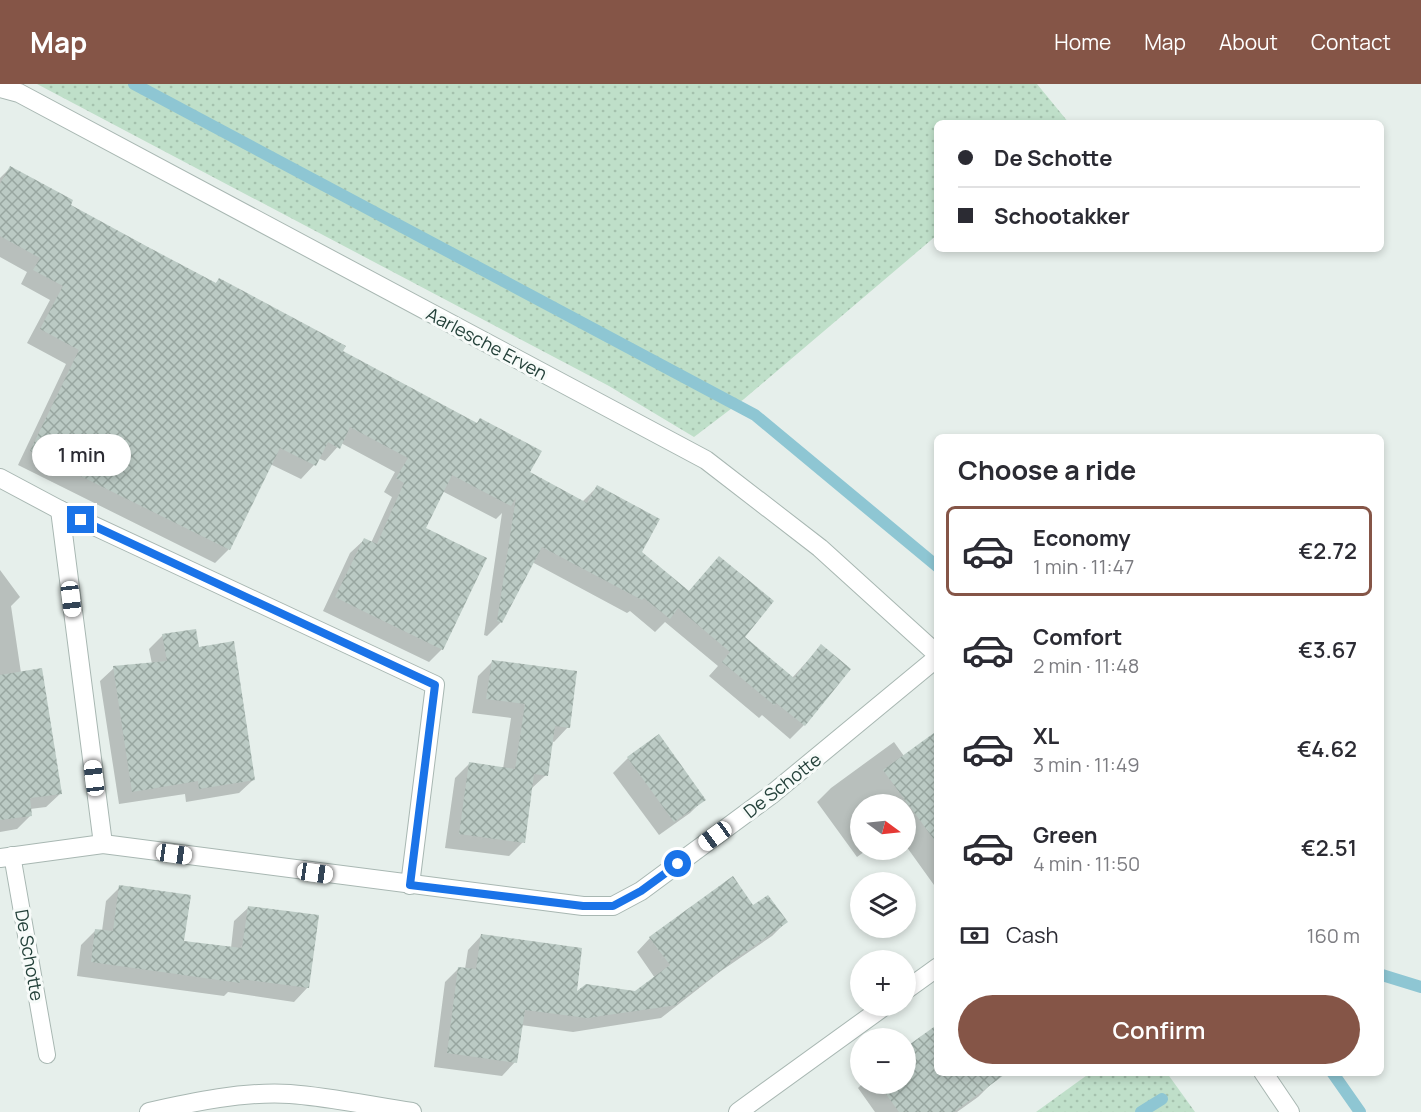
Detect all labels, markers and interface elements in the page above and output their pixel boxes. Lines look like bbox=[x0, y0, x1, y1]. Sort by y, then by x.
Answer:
text: Map bbox=[30, 23, 87, 61]
text: Home bbox=[1054, 28, 1111, 56]
text: Map bbox=[1144, 28, 1186, 56]
text: About bbox=[1219, 28, 1278, 56]
text: Contact bbox=[1311, 28, 1391, 56]
text: De Schotte bbox=[994, 143, 1113, 173]
text: Schootakker bbox=[994, 201, 1130, 231]
street label: Aarlesche Erven bbox=[423, 301, 551, 385]
callout: 1 min bbox=[32, 433, 130, 475]
text: 1 min bbox=[58, 441, 105, 468]
text: Choose a ride bbox=[958, 451, 1136, 488]
route end bbox=[67, 506, 94, 533]
text: Economy bbox=[1033, 523, 1131, 553]
icon: car bbox=[961, 524, 1015, 578]
text: €2.72 bbox=[1299, 536, 1357, 566]
text: 1 min · 11:47 bbox=[1033, 553, 1134, 580]
car bbox=[60, 580, 82, 618]
text: Comfort bbox=[1033, 622, 1122, 652]
icon: car bbox=[961, 623, 1015, 677]
text: €3.67 bbox=[1298, 635, 1357, 665]
text: 2 min · 11:48 bbox=[1033, 652, 1139, 679]
text: XL bbox=[1033, 721, 1059, 751]
icon: car bbox=[961, 722, 1015, 776]
text: €4.62 bbox=[1297, 734, 1357, 764]
street label: De Schotte bbox=[738, 747, 826, 823]
text: 3 min · 11:49 bbox=[1033, 751, 1140, 778]
car bbox=[83, 759, 105, 797]
north arrow bbox=[850, 794, 916, 860]
map controls bbox=[850, 794, 916, 1094]
car bbox=[695, 818, 735, 854]
text: Green bbox=[1033, 820, 1098, 850]
icon: car bbox=[961, 821, 1015, 875]
text: €2.51 bbox=[1301, 833, 1357, 863]
car bbox=[155, 843, 193, 865]
route start bbox=[664, 850, 691, 877]
text: 4 min · 11:50 bbox=[1033, 850, 1140, 877]
car bbox=[296, 862, 334, 884]
button: layers bbox=[850, 872, 916, 938]
street label: De Schotte bbox=[10, 907, 50, 1003]
icon: cash bbox=[958, 919, 991, 952]
text: Cash bbox=[1006, 920, 1059, 950]
text: 160 m bbox=[1307, 922, 1360, 949]
button: + bbox=[850, 950, 916, 1016]
button: Confirm bbox=[958, 995, 1360, 1064]
button: − bbox=[850, 1028, 916, 1094]

